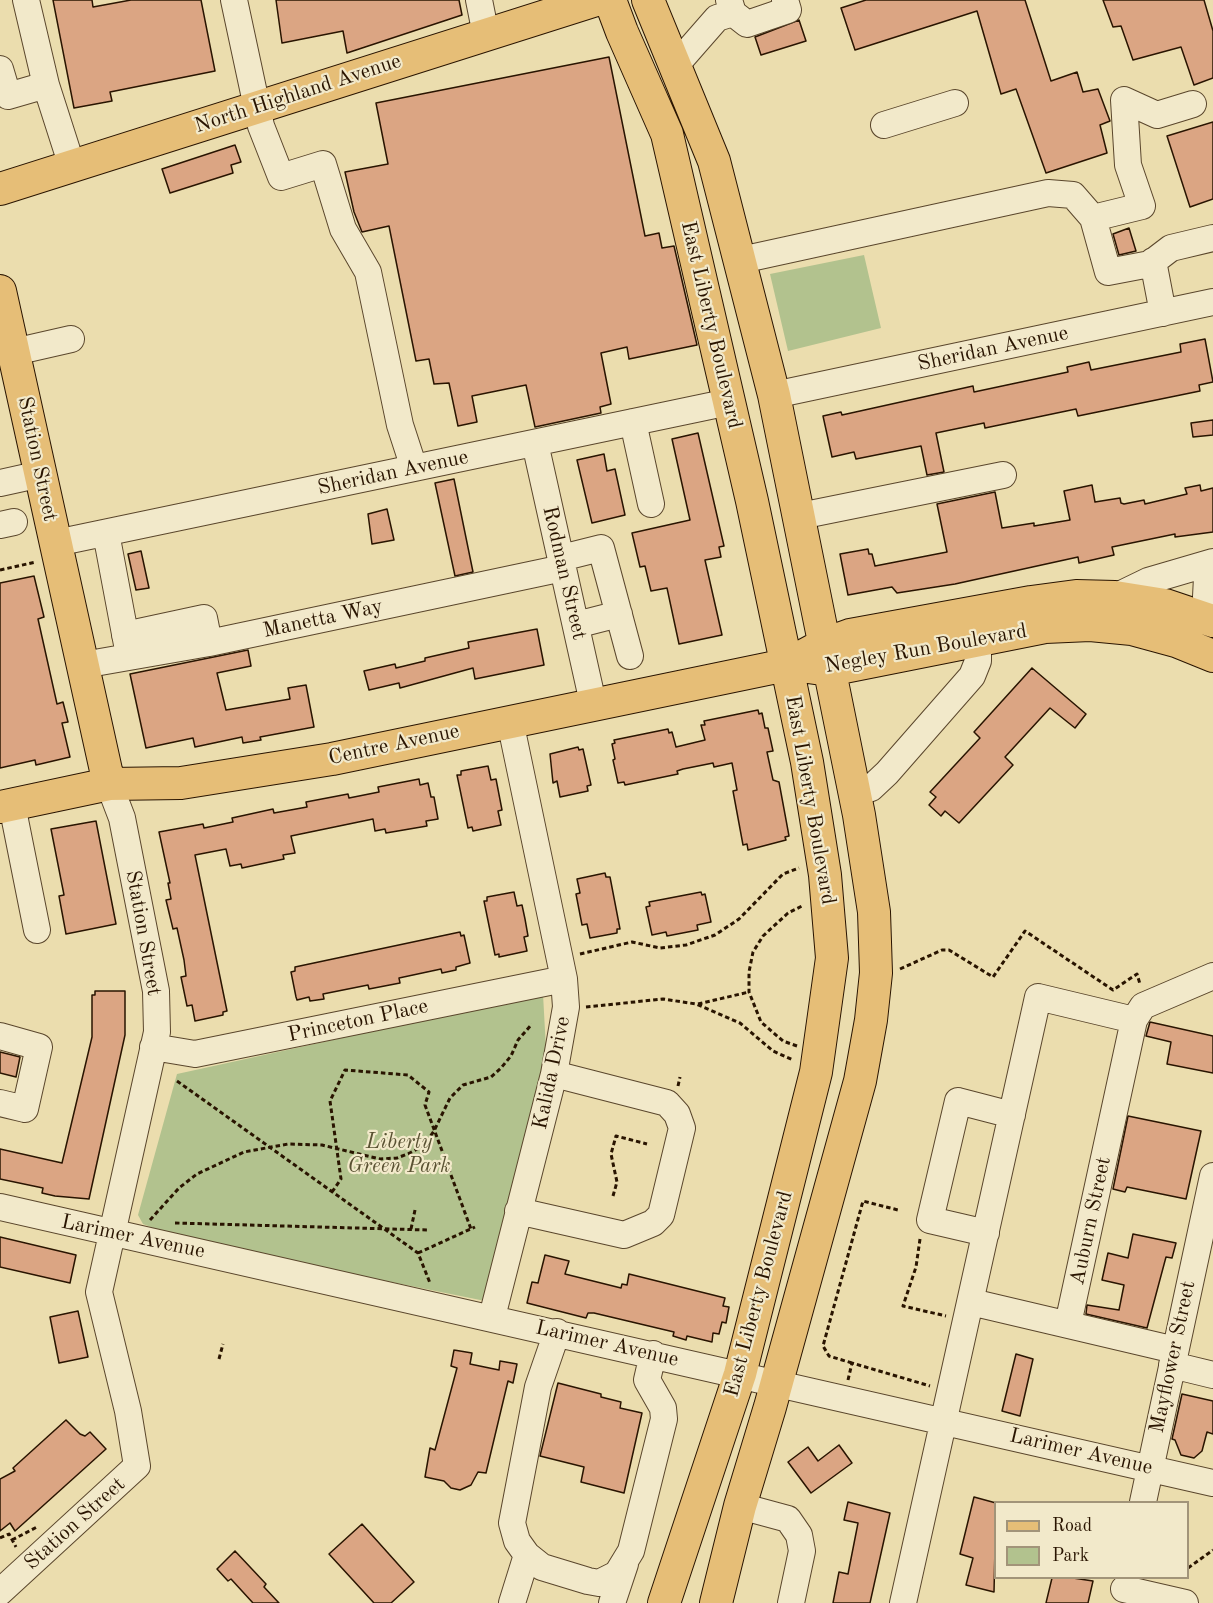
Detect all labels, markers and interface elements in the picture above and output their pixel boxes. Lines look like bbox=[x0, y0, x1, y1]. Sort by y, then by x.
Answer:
street label: North Highland Avenue bbox=[192, 49, 404, 139]
street label: East Liberty Boulevard bbox=[675, 219, 747, 431]
street label: Sheridan Avenue bbox=[915, 321, 1071, 377]
street label: Station Street bbox=[11, 394, 63, 524]
street label: Sheridan Avenue bbox=[315, 445, 471, 501]
street label: Rodman Street bbox=[536, 504, 592, 642]
street label: Manetta Way bbox=[261, 594, 385, 644]
street label: Negley Run Boulevard bbox=[823, 619, 1029, 679]
street label: East Liberty Boulevard bbox=[779, 693, 841, 907]
street label: Centre Avenue bbox=[326, 719, 462, 771]
street label: Station Street bbox=[120, 868, 166, 998]
street label: Princeton Place bbox=[286, 994, 430, 1048]
street label: Kalida Drive bbox=[528, 1014, 576, 1132]
park label: Liberty Green Park bbox=[347, 1129, 451, 1179]
street label: Auburn Street bbox=[1065, 1154, 1117, 1288]
street label: East Liberty Boulevard bbox=[719, 1188, 799, 1400]
street label: Larimer Avenue bbox=[59, 1209, 207, 1265]
street label: Mayflower Street bbox=[1145, 1279, 1201, 1435]
street label: Larimer Avenue bbox=[533, 1315, 681, 1373]
street label: Larimer Avenue bbox=[1007, 1423, 1155, 1481]
street label: Station Street bbox=[19, 1472, 131, 1576]
legend bbox=[994, 1501, 1189, 1579]
text: Road bbox=[1052, 1517, 1092, 1535]
text: Park bbox=[1052, 1547, 1089, 1565]

